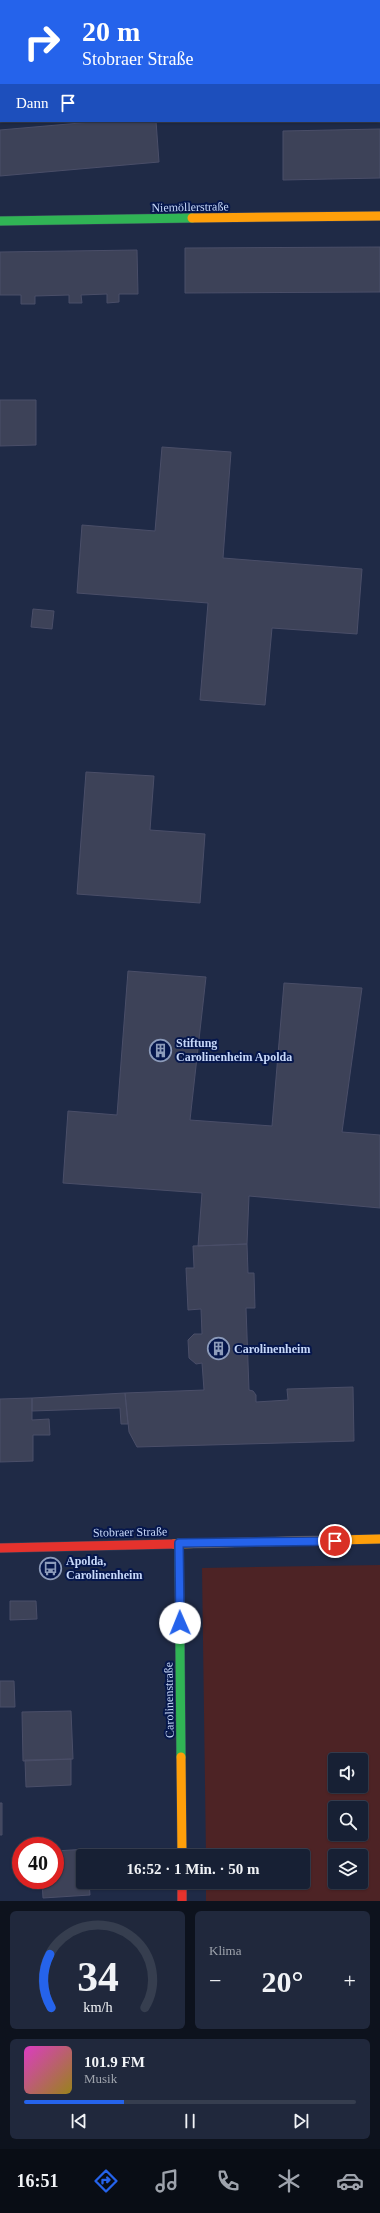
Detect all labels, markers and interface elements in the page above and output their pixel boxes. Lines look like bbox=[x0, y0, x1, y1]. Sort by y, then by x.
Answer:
icon: right bbox=[16, 16, 68, 68]
text: 20 m bbox=[82, 16, 140, 47]
text: Stobraer Straße bbox=[82, 49, 193, 69]
icon: arrive bbox=[57, 92, 79, 114]
text: Dann bbox=[16, 95, 49, 111]
street label: Niemöllerstraße bbox=[151, 199, 229, 215]
place label: Stiftung Carolinenheim Apolda bbox=[176, 1036, 292, 1064]
building icon: Stiftung Carolinenheim Apolda bbox=[147, 1037, 173, 1063]
building icon: Carolinenheim bbox=[205, 1336, 231, 1362]
place label: Carolinenheim bbox=[234, 1342, 310, 1356]
street label: Stobraer Straße bbox=[93, 1524, 167, 1540]
pin bbox=[318, 1524, 352, 1558]
icon: arrive bbox=[324, 1530, 346, 1552]
place label: Apolda, Carolinenheim bbox=[66, 1554, 142, 1582]
bus stop icon: Apolda, Carolinenheim bbox=[37, 1555, 63, 1581]
position arrow bbox=[159, 1602, 201, 1644]
street label: Carolinenstraße bbox=[161, 1662, 177, 1738]
map controls bbox=[328, 1753, 368, 1889]
button: sound bbox=[328, 1753, 368, 1793]
button: search bbox=[328, 1801, 368, 1841]
speed limit sign: 40 bbox=[12, 1837, 64, 1889]
button: layers bbox=[328, 1849, 368, 1889]
text: 16:52 · 1 Min. · 50 m bbox=[127, 1861, 259, 1877]
text: Klima bbox=[209, 1943, 242, 1958]
text: 34 bbox=[77, 1954, 119, 2000]
text: 20° bbox=[262, 1965, 304, 1998]
text: − bbox=[209, 1968, 221, 1993]
text: + bbox=[344, 1968, 356, 1993]
text: km/h bbox=[83, 1999, 112, 2015]
text: 101.9 FM bbox=[84, 2054, 145, 2070]
text: Musik bbox=[84, 2071, 117, 2086]
icon: previous bbox=[68, 2110, 90, 2132]
icon: pause bbox=[179, 2110, 201, 2132]
icon: next bbox=[290, 2110, 312, 2132]
icon: directions bbox=[92, 2167, 120, 2195]
icon: music bbox=[153, 2167, 181, 2195]
icon: phone bbox=[214, 2167, 242, 2195]
icon: climate bbox=[275, 2167, 303, 2195]
icon: car bbox=[336, 2167, 364, 2195]
text: 16:51 bbox=[17, 2171, 59, 2191]

